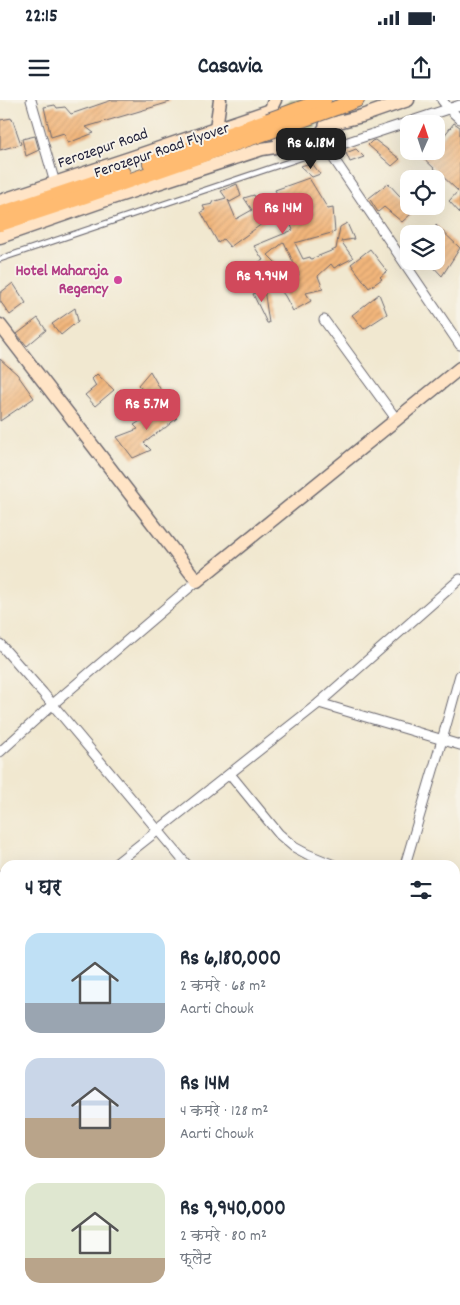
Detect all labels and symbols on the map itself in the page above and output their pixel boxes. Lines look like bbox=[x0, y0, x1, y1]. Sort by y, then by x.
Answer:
north arrow bbox=[400, 115, 445, 160]
street label: Ferozepur Road Flyover bbox=[91, 117, 233, 185]
street label: Ferozepur Road bbox=[55, 123, 151, 175]
pin: Rs 6.18M bbox=[259, 128, 363, 170]
pin: Rs 14M bbox=[242, 192, 324, 235]
place label: Hotel Maharaja Regency bbox=[15, 260, 110, 301]
pin: Rs 9.94M bbox=[210, 260, 314, 303]
marker: Hotel Maharaja Regency bbox=[112, 274, 124, 286]
pin: Rs 5.7M bbox=[101, 388, 193, 431]

